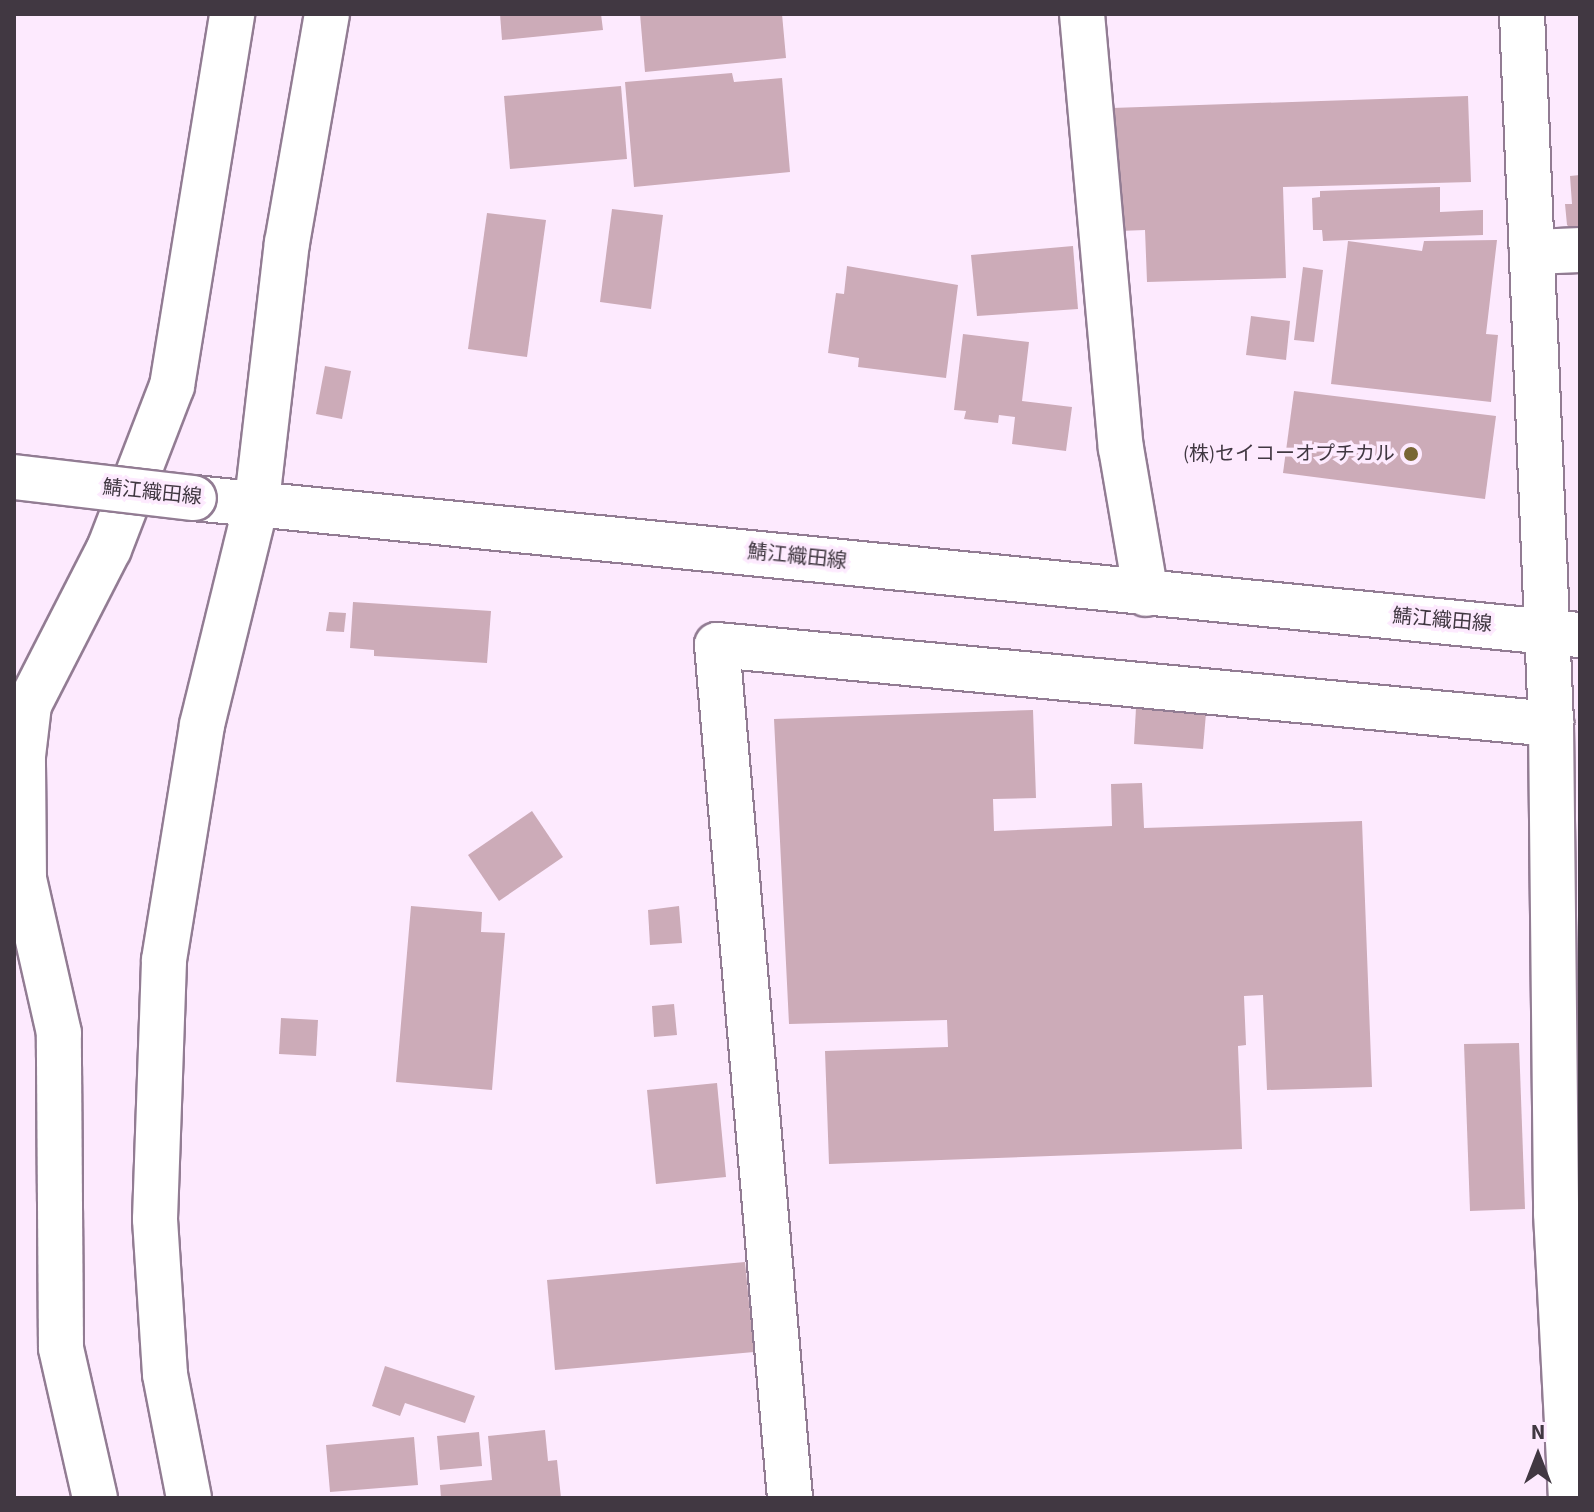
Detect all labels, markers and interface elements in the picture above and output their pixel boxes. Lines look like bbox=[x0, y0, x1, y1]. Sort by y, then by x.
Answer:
place label: (株)セイコーオプチカル bbox=[1183, 442, 1395, 466]
marker: (株)セイコーオプチカル bbox=[1402, 445, 1420, 463]
street label: 鯖江織田線 bbox=[101, 476, 203, 510]
street label: 鯖江織田線 bbox=[746, 540, 848, 574]
street label: 鯖江織田線 bbox=[1391, 605, 1493, 637]
north arrow bbox=[1498, 1416, 1578, 1496]
text: N bbox=[1531, 1416, 1545, 1448]

